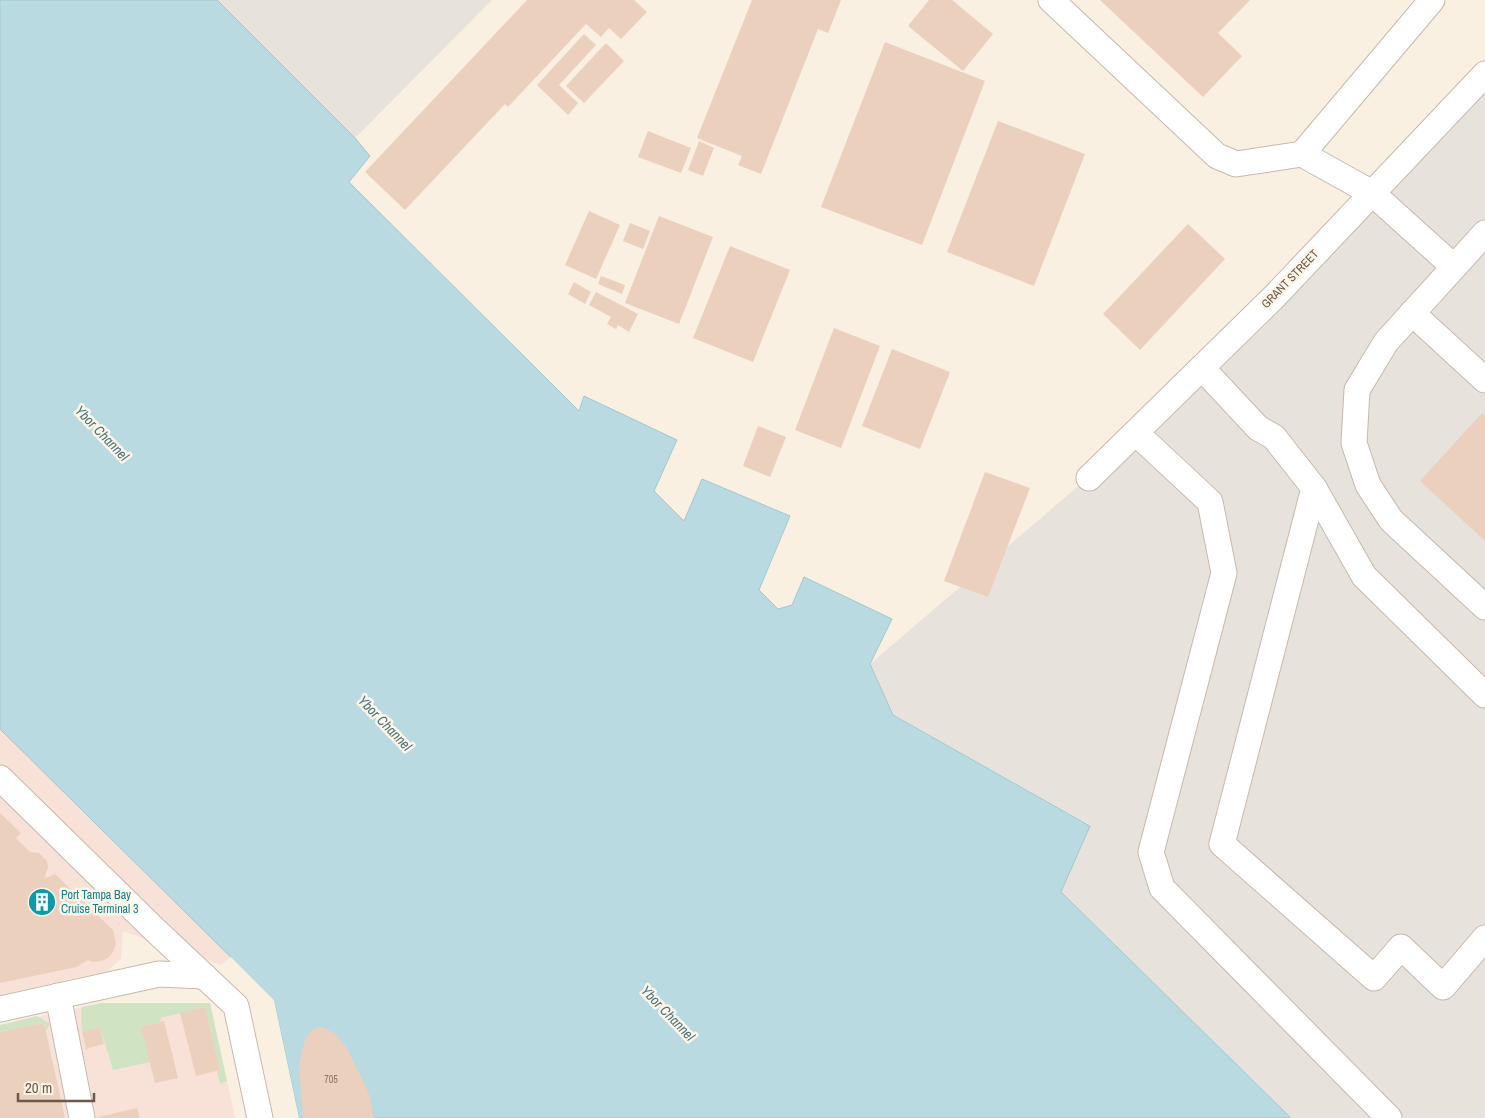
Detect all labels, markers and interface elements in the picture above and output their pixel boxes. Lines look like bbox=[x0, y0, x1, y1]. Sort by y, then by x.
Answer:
street label: GRANT STREET bbox=[1258, 246, 1322, 312]
water label: Ybor Channel bbox=[71, 401, 133, 465]
water label: Ybor Channel bbox=[354, 691, 416, 755]
building icon: Port Tampa Bay Cruise Terminal 3 bbox=[27, 887, 57, 917]
place label: Port Tampa Bay Cruise Terminal 3 bbox=[61, 887, 139, 917]
water label: Ybor Channel bbox=[637, 981, 699, 1045]
scale bar bbox=[18, 1070, 94, 1102]
house number: 705 bbox=[324, 1073, 338, 1086]
text: 20 m bbox=[25, 1077, 52, 1098]

